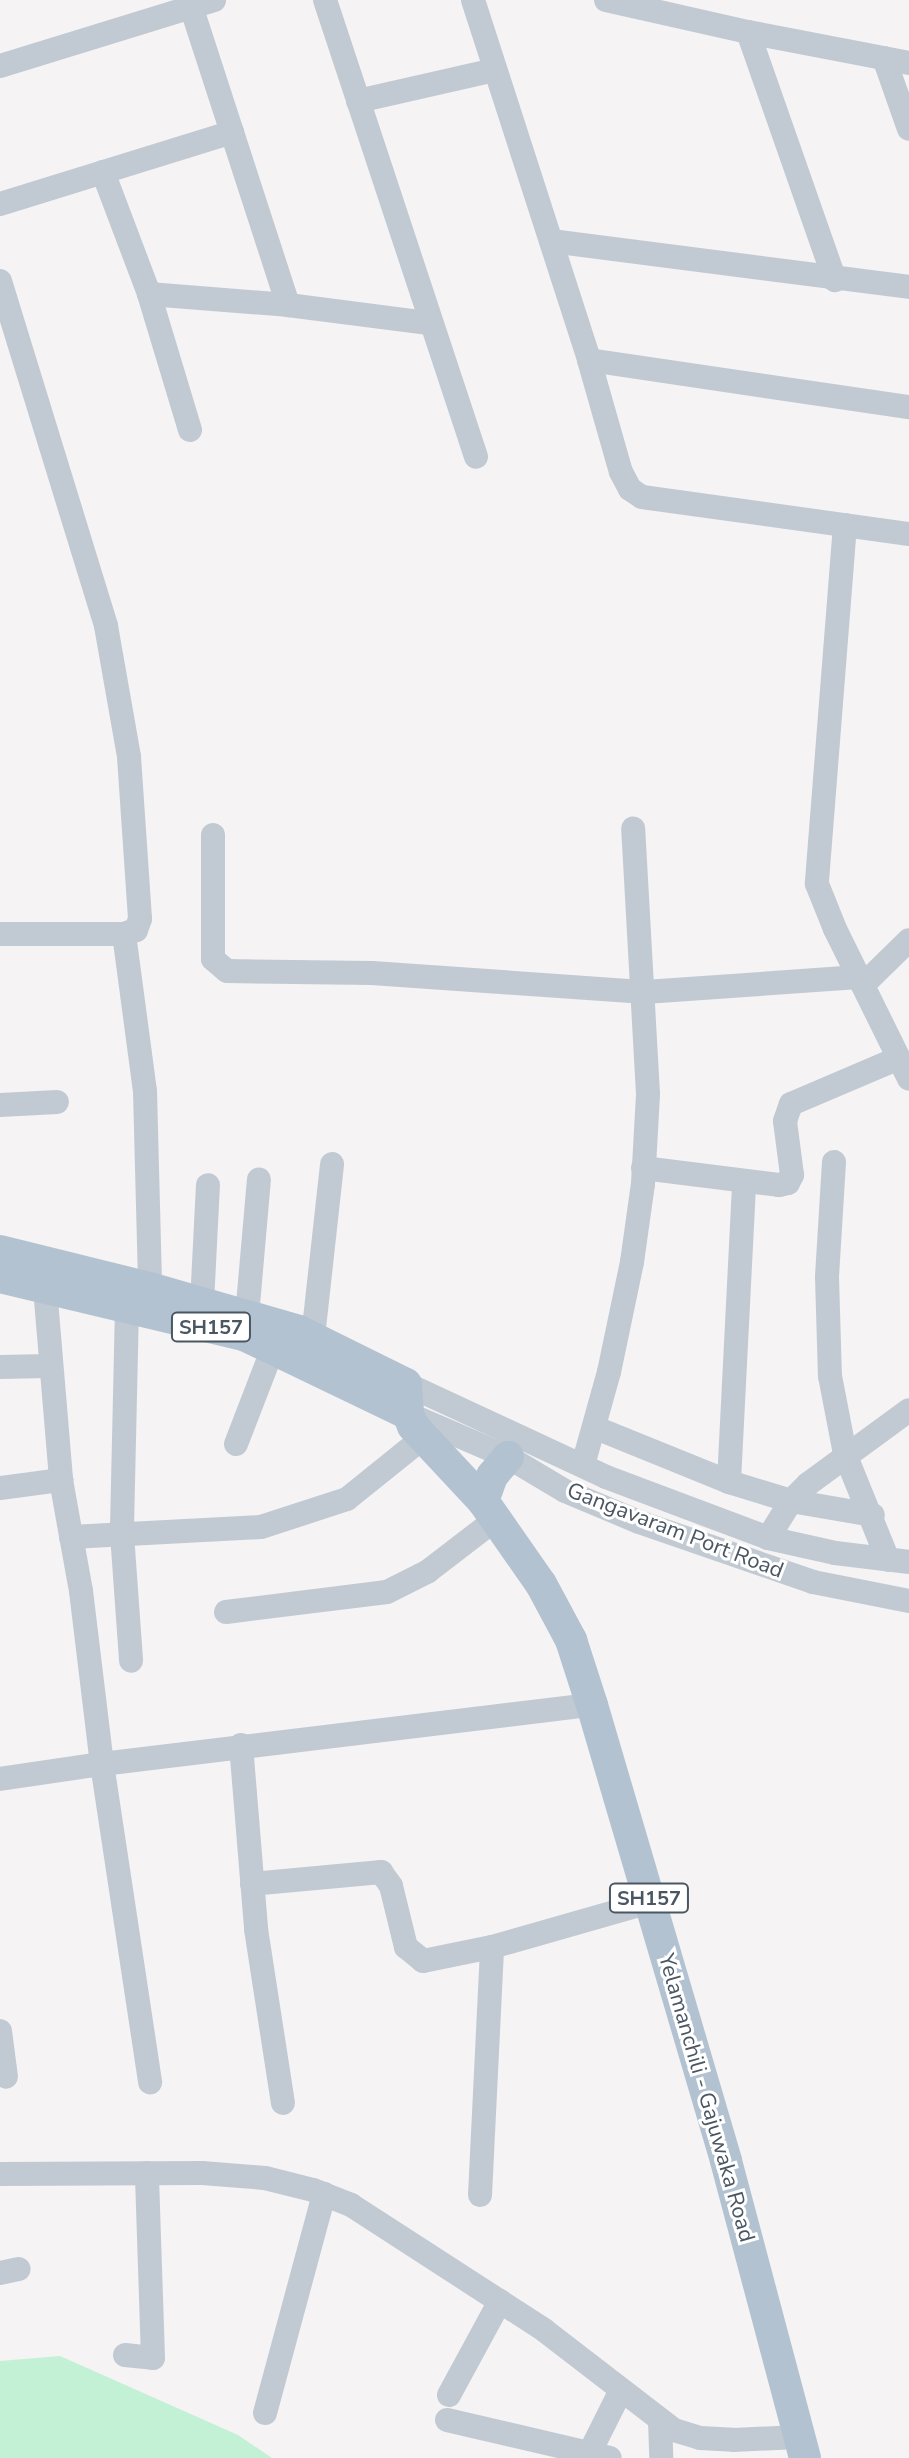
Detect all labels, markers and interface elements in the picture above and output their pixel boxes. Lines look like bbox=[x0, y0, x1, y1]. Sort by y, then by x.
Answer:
road number: SH157 bbox=[169, 1311, 253, 1343]
street label: Gangavaram Port Road bbox=[563, 1477, 787, 1585]
road number: SH157 bbox=[607, 1882, 691, 1914]
street label: Yelamanchili - Gajuwaka Road bbox=[652, 1951, 760, 2245]

